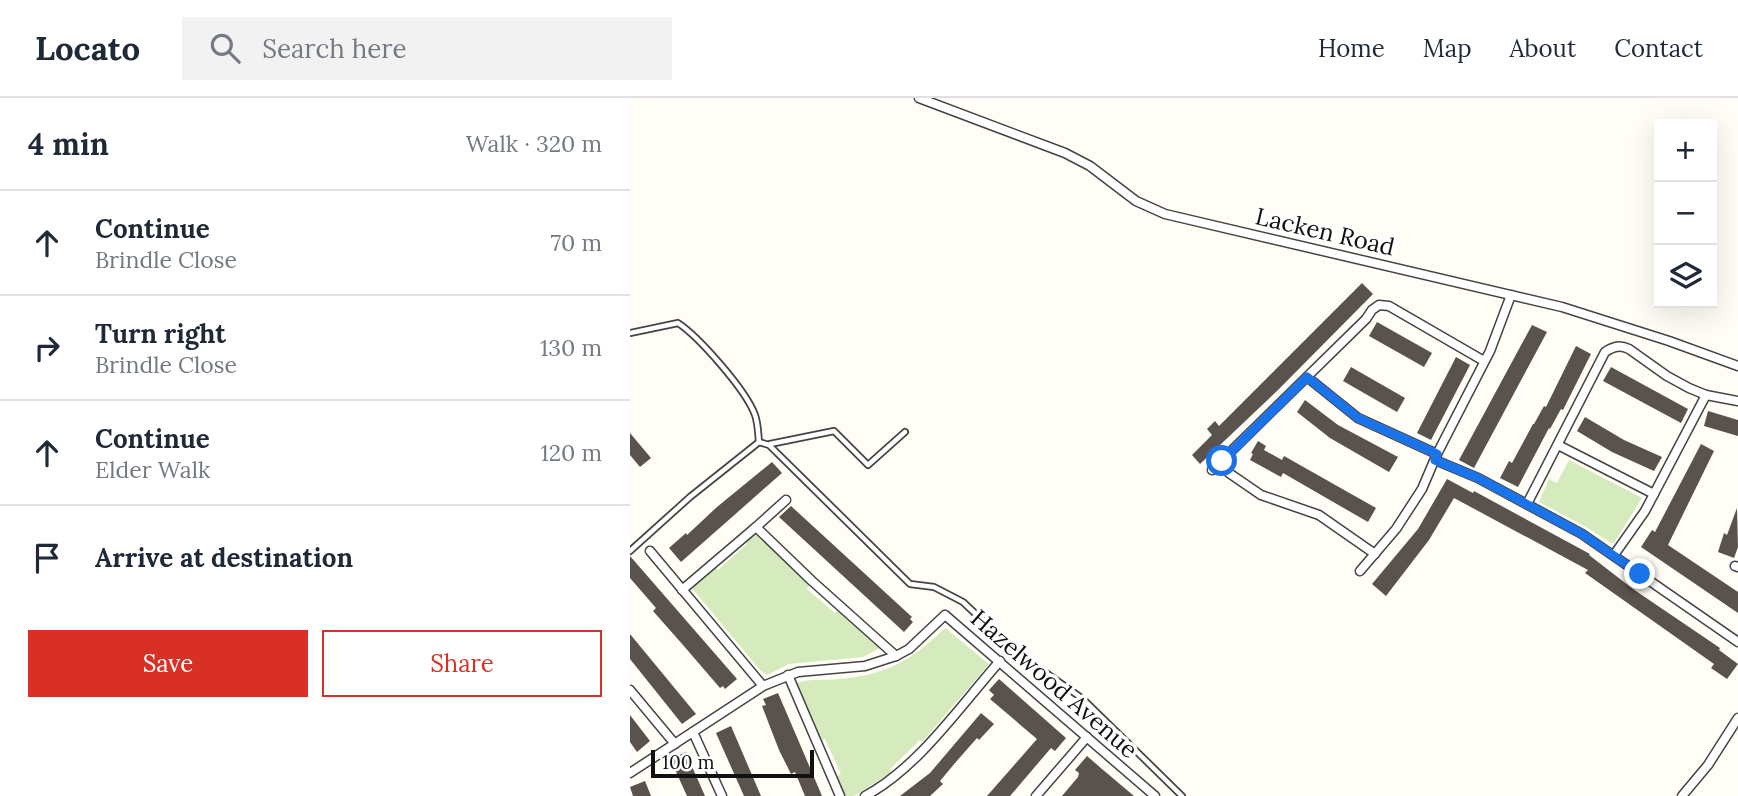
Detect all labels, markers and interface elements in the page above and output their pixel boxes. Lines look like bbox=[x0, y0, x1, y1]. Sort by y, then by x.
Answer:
search box bbox=[182, 17, 672, 80]
text: Locato bbox=[35, 27, 140, 69]
icon: search bbox=[206, 29, 244, 67]
text: Search here bbox=[262, 32, 407, 65]
text: Home bbox=[1318, 33, 1385, 64]
text: Map bbox=[1423, 33, 1472, 64]
text: About bbox=[1510, 33, 1576, 64]
text: Contact bbox=[1614, 33, 1703, 64]
map controls bbox=[1654, 119, 1717, 308]
button: + bbox=[1654, 119, 1717, 182]
text: 4 min bbox=[28, 125, 109, 163]
text: Walk · 320 m bbox=[466, 129, 602, 158]
button: − bbox=[1654, 182, 1717, 245]
street label: Lacken Road bbox=[1253, 200, 1398, 263]
text: Continue bbox=[95, 212, 210, 245]
icon: ahead bbox=[28, 224, 66, 262]
text: 70 m bbox=[551, 228, 602, 257]
text: Brindle Close bbox=[95, 245, 237, 274]
button: layers bbox=[1654, 245, 1717, 308]
text: Turn right bbox=[95, 317, 226, 350]
icon: right bbox=[28, 329, 66, 367]
text: 130 m bbox=[540, 333, 602, 362]
text: Brindle Close bbox=[95, 350, 237, 379]
text: Continue bbox=[95, 422, 210, 455]
icon: ahead bbox=[28, 434, 66, 472]
text: 120 m bbox=[540, 438, 602, 467]
route start bbox=[1206, 445, 1237, 476]
text: Elder Walk bbox=[95, 455, 210, 484]
icon: arrive bbox=[28, 539, 66, 577]
text: Arrive at destination bbox=[95, 541, 353, 574]
route end bbox=[1624, 558, 1655, 589]
street label: Hazelwood Avenue bbox=[964, 603, 1144, 765]
button: Save bbox=[28, 630, 308, 697]
button: Share bbox=[322, 630, 602, 697]
scale bar bbox=[651, 747, 814, 779]
text: 100 m bbox=[662, 750, 715, 774]

